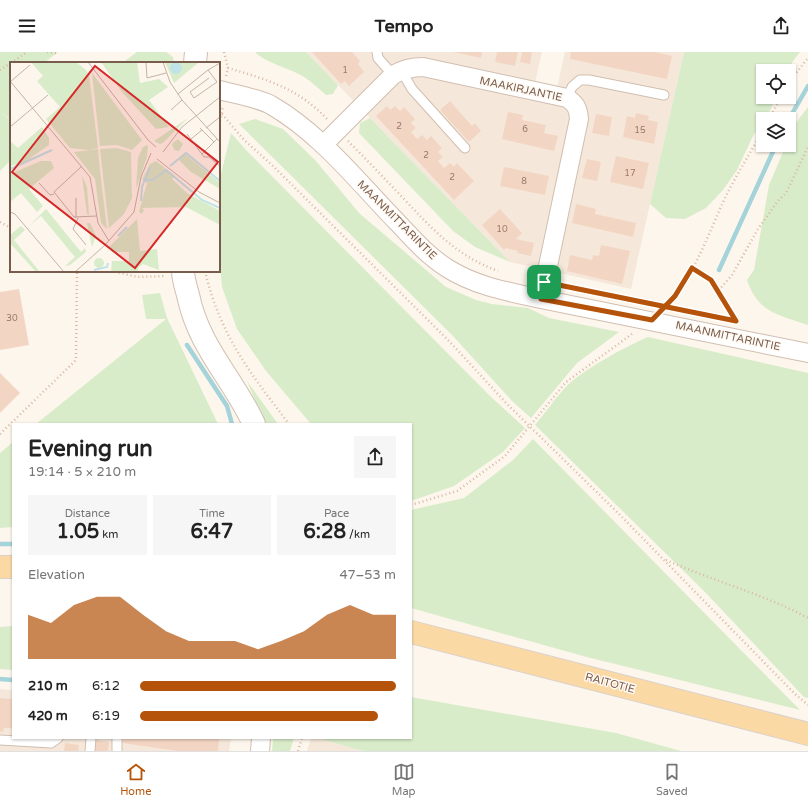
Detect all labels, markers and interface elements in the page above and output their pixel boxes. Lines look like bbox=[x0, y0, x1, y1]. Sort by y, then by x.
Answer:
icon: menu bbox=[16, 15, 38, 37]
text: Tempo bbox=[375, 15, 433, 37]
icon: share bbox=[770, 15, 792, 37]
inset map bbox=[10, 62, 220, 272]
map controls bbox=[756, 64, 796, 152]
button: locate bbox=[756, 64, 796, 104]
house number: 1 bbox=[342, 65, 348, 76]
street label: MAAKIRJANTIE bbox=[478, 74, 564, 104]
button: layers bbox=[756, 112, 796, 152]
house number: 2 bbox=[396, 121, 402, 132]
house number: 6 bbox=[522, 124, 528, 135]
house number: 15 bbox=[634, 125, 646, 136]
house number: 2 bbox=[423, 150, 429, 161]
house number: 17 bbox=[624, 168, 636, 179]
house number: 2 bbox=[449, 172, 455, 183]
house number: 8 bbox=[521, 176, 527, 187]
street label: MAANMITTARINTIE bbox=[355, 178, 439, 262]
house number: 10 bbox=[496, 224, 508, 235]
pin bbox=[527, 265, 561, 299]
icon: arrive bbox=[533, 271, 555, 293]
house number: 30 bbox=[6, 313, 18, 324]
street label: MAANMITTARINTIE bbox=[674, 319, 782, 353]
text: Evening run bbox=[28, 436, 153, 462]
button: share bbox=[354, 436, 396, 478]
text: 19:14 · 5 × 210 m bbox=[28, 464, 136, 480]
text: Distance bbox=[65, 507, 110, 520]
text: Time bbox=[199, 507, 225, 520]
text: Pace bbox=[324, 507, 349, 520]
text: 1.05 bbox=[56, 520, 99, 544]
text: 6:47 bbox=[191, 520, 233, 544]
text: 6:28 bbox=[303, 520, 346, 544]
text: km bbox=[99, 528, 118, 541]
text: /km bbox=[346, 528, 370, 541]
text: Elevation bbox=[28, 567, 85, 583]
text: 47–53 m bbox=[339, 567, 396, 583]
street label: RAITOTIE bbox=[584, 670, 636, 696]
text: 210 m bbox=[28, 678, 68, 694]
text: 6:12 bbox=[92, 678, 120, 694]
text: 420 m bbox=[28, 708, 68, 724]
text: 6:19 bbox=[92, 708, 120, 724]
tab: Home bbox=[120, 761, 151, 798]
tab: Map bbox=[392, 761, 416, 798]
tab: Saved bbox=[656, 761, 688, 798]

